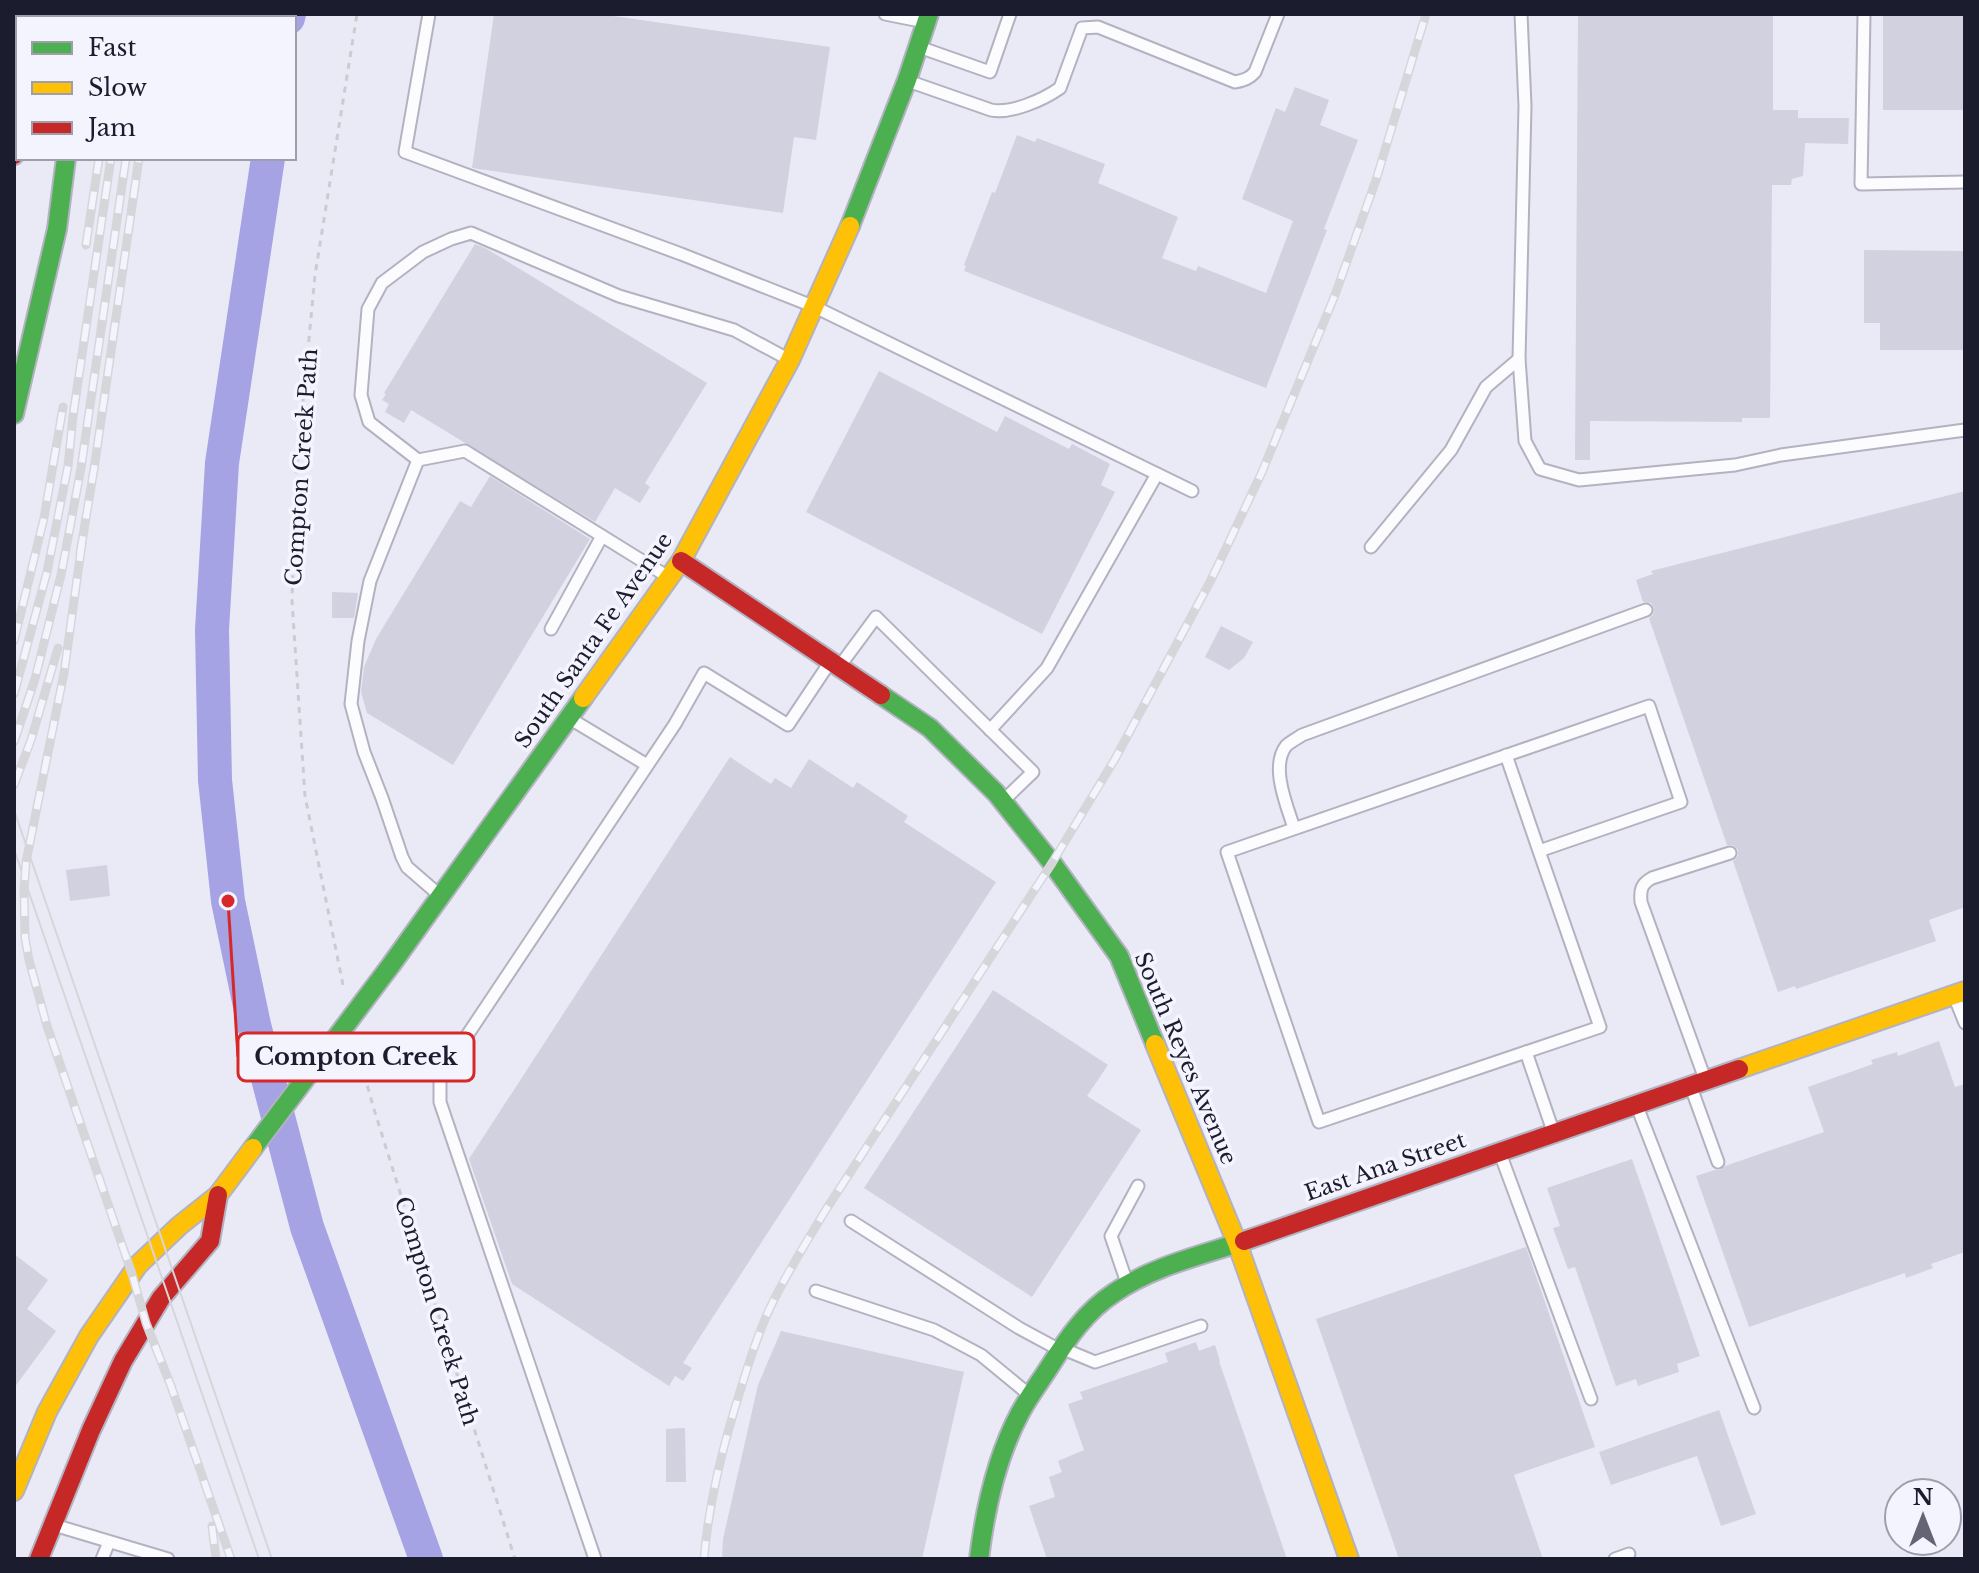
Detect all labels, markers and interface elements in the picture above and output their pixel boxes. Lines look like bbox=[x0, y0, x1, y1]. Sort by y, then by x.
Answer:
legend bbox=[16, 16, 296, 160]
text: Fast bbox=[88, 33, 136, 62]
text: Slow bbox=[88, 73, 147, 102]
text: Jam bbox=[85, 113, 136, 142]
street label: Compton Creek Path bbox=[280, 347, 323, 587]
street label: South Santa Fe Avenue bbox=[509, 527, 678, 753]
street label: South Reyes Avenue bbox=[1129, 948, 1243, 1168]
callout: Compton Creek bbox=[238, 1033, 474, 1081]
text: Compton Creek bbox=[254, 1042, 459, 1071]
street label: East Ana Street bbox=[1301, 1126, 1470, 1207]
street label: Compton Creek Path bbox=[389, 1193, 484, 1429]
north arrow bbox=[1883, 1477, 1963, 1557]
text: N bbox=[1913, 1484, 1934, 1511]

